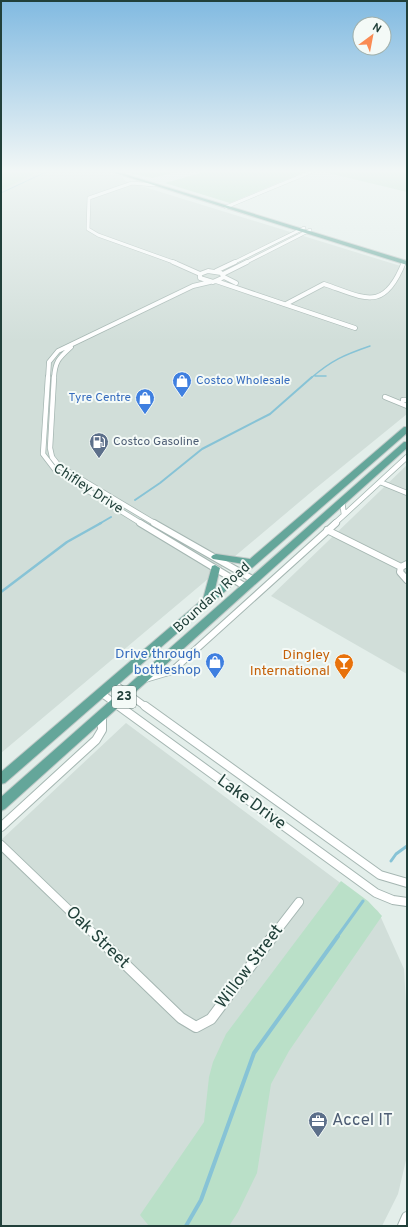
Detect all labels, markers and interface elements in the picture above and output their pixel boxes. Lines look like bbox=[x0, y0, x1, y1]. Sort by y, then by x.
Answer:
north arrow bbox=[352, 16, 392, 56]
text: N bbox=[370, 20, 384, 36]
shop icon: Costco Wholesale bbox=[171, 370, 193, 398]
place label: Costco Wholesale bbox=[196, 373, 290, 389]
shop icon: Tyre Centre bbox=[134, 387, 156, 415]
place label: Tyre Centre bbox=[69, 390, 131, 406]
fuel station icon: Costco Gasoline bbox=[88, 431, 110, 459]
place label: Costco Gasoline bbox=[113, 434, 199, 450]
street label: Chifley Drive bbox=[50, 460, 126, 518]
street label: Boundary Road bbox=[170, 559, 254, 637]
place label: Drive through bottleshop bbox=[115, 646, 201, 679]
place label: Dingley International bbox=[250, 647, 330, 680]
shop icon: Drive through bottleshop bbox=[204, 651, 226, 679]
bar icon: Dingley International bbox=[333, 652, 355, 680]
road number: 23 bbox=[112, 686, 136, 708]
street label: Lake Drive bbox=[212, 770, 290, 836]
street label: Oak Street bbox=[60, 902, 134, 974]
street label: Willow Street bbox=[211, 921, 289, 1013]
office icon: Accel IT bbox=[307, 1110, 329, 1138]
place label: Accel IT bbox=[332, 1110, 393, 1132]

